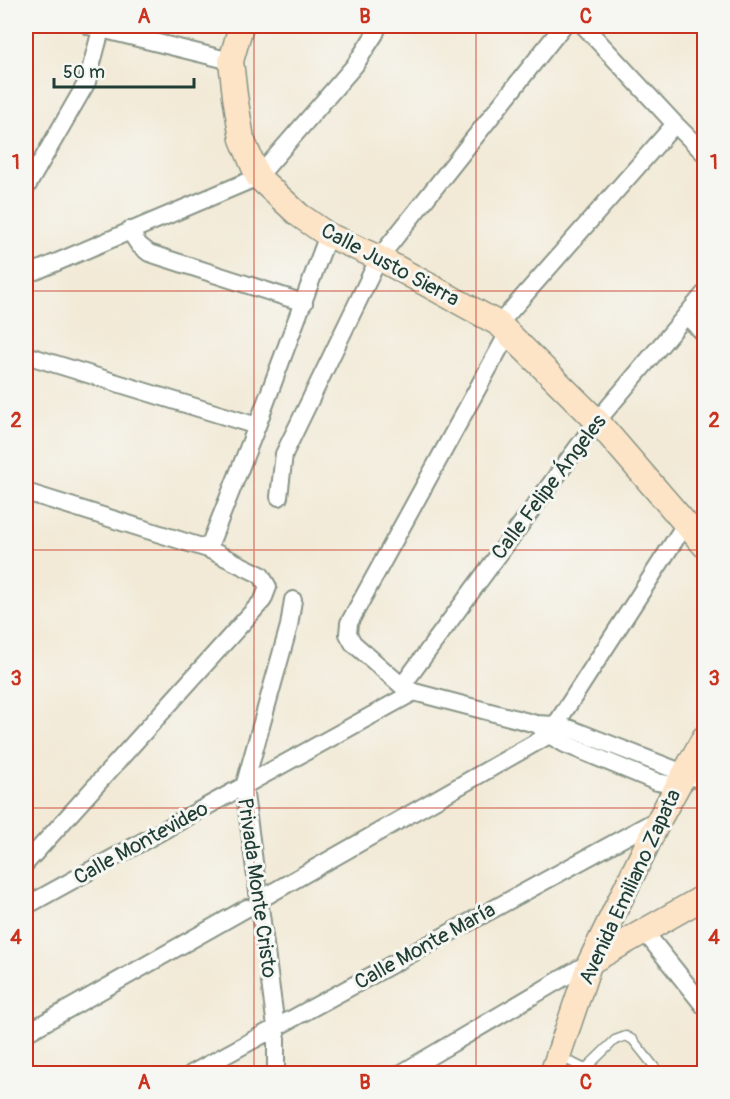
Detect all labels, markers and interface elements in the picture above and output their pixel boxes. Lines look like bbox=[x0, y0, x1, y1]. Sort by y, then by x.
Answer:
text: A bbox=[138, 4, 151, 29]
text: B bbox=[359, 4, 371, 29]
text: C bbox=[580, 4, 592, 29]
scale bar bbox=[54, 51, 194, 89]
text: 50 m bbox=[63, 61, 105, 84]
text: 1 bbox=[12, 150, 20, 175]
text: 1 bbox=[710, 150, 718, 175]
street label: Calle Justo Sierra bbox=[316, 217, 464, 313]
text: 2 bbox=[10, 408, 22, 433]
street label: Calle Felipe Ángeles bbox=[485, 408, 613, 565]
text: 2 bbox=[708, 408, 720, 433]
text: 3 bbox=[10, 666, 22, 691]
text: 3 bbox=[708, 666, 720, 691]
street label: Avenida Emiliano Zapata bbox=[573, 785, 687, 989]
street label: Calle Montevideo bbox=[69, 795, 213, 891]
street label: Privada Monte Cristo bbox=[231, 796, 283, 980]
street label: Calle Monte María bbox=[350, 896, 500, 996]
text: 4 bbox=[10, 925, 22, 950]
text: 4 bbox=[708, 925, 720, 950]
text: A bbox=[138, 1070, 151, 1095]
text: B bbox=[359, 1070, 371, 1095]
text: C bbox=[580, 1070, 592, 1095]

